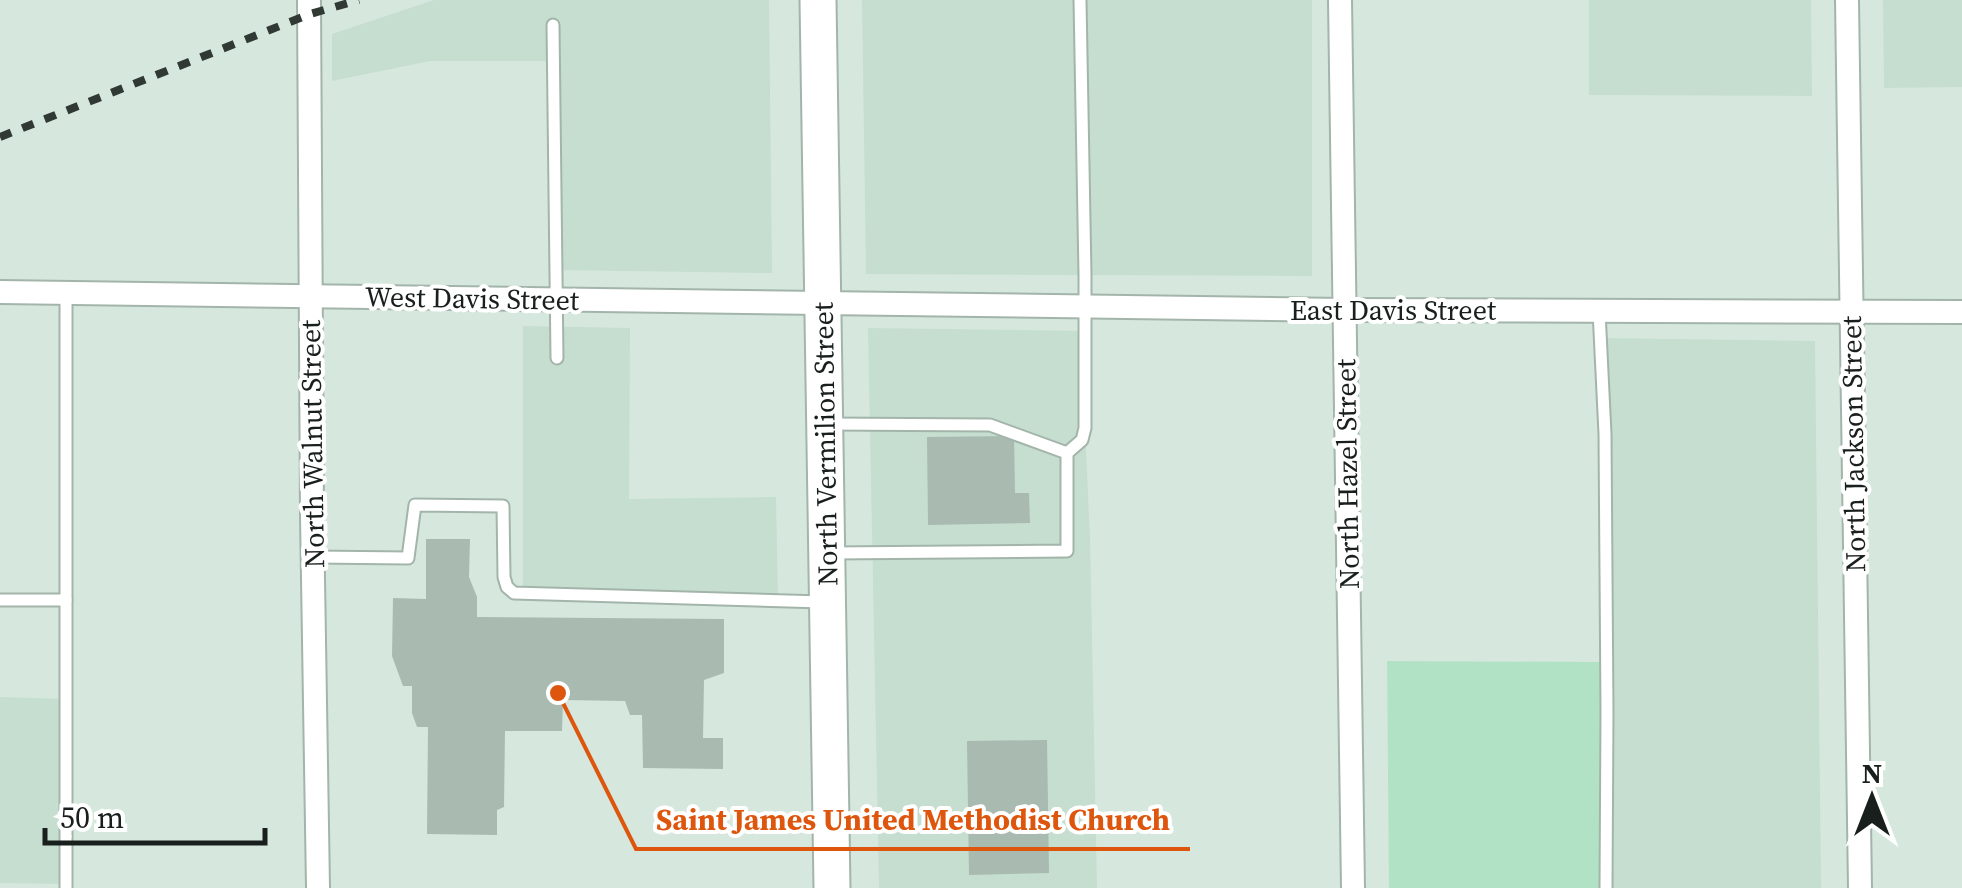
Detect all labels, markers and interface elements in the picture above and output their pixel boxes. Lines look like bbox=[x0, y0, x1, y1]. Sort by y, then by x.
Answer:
street label: West Davis Street bbox=[365, 277, 580, 319]
street label: East Davis Street bbox=[1290, 291, 1497, 329]
street label: North Vermilion Street bbox=[804, 301, 846, 586]
street label: North Jackson Street bbox=[1832, 315, 1874, 572]
street label: North Walnut Street bbox=[291, 319, 333, 568]
street label: North Hazel Street bbox=[1326, 358, 1368, 589]
north arrow bbox=[1822, 748, 1922, 848]
text: N bbox=[1862, 754, 1882, 792]
scale bar bbox=[45, 783, 265, 845]
callout: Saint James United Methodist Church bbox=[636, 789, 1190, 849]
text: 50 m bbox=[60, 797, 124, 838]
text: Saint James United Methodist Church bbox=[656, 799, 1170, 840]

